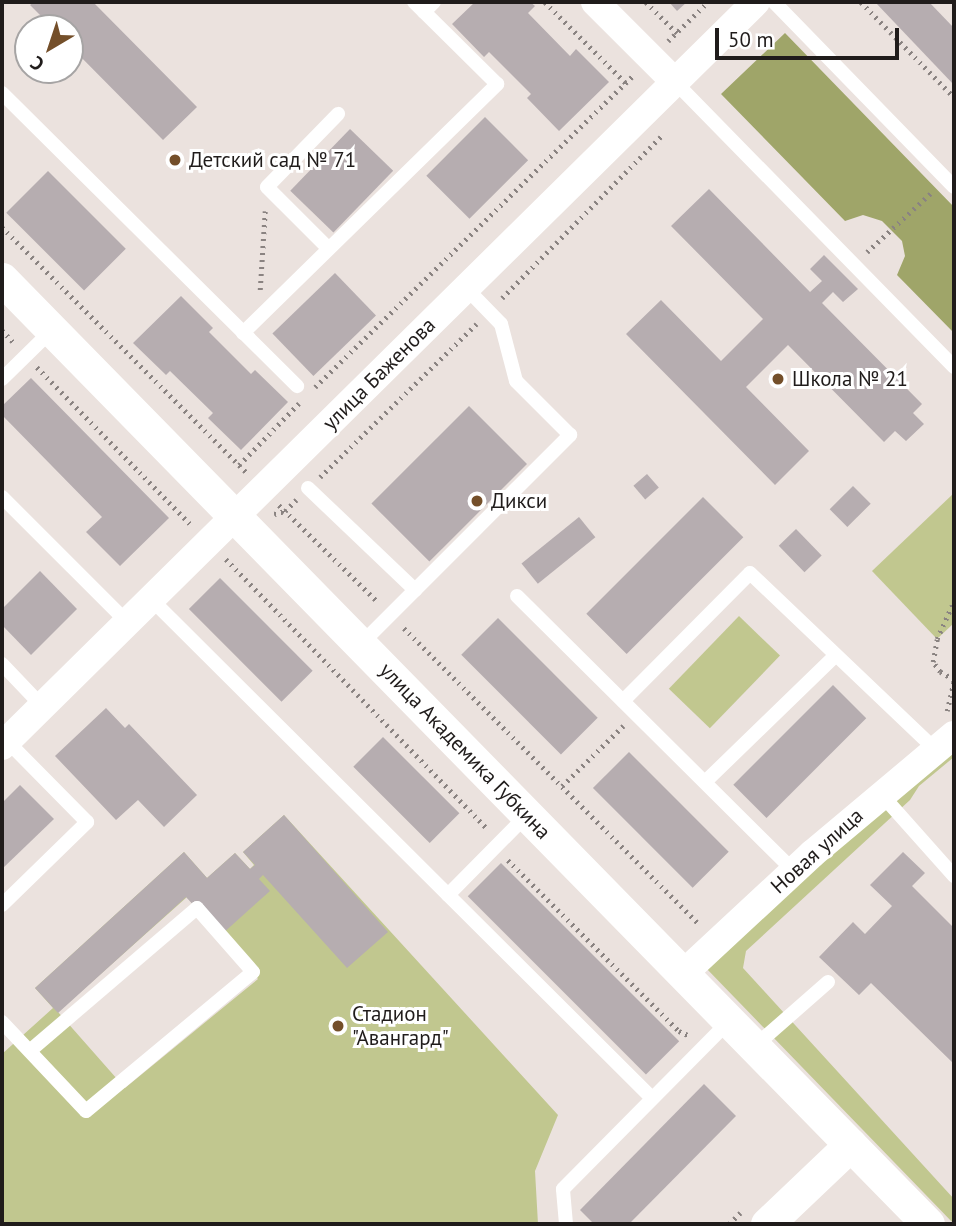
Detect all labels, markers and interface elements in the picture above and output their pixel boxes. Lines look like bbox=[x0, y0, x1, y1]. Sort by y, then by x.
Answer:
north arrow bbox=[14, 14, 84, 84]
scale bar bbox=[718, 14, 902, 58]
text: 50 m bbox=[728, 26, 774, 53]
text: С bbox=[25, 51, 49, 76]
place label: Детский сад № 71 bbox=[189, 147, 356, 173]
marker: Детский сад № 71 bbox=[167, 152, 183, 168]
street label: улица Баженова bbox=[317, 312, 441, 436]
place label: Школа № 21 bbox=[792, 366, 908, 392]
marker: Школа № 21 bbox=[770, 371, 786, 387]
place label: Дикси bbox=[491, 488, 547, 514]
marker: Дикси bbox=[469, 493, 485, 509]
street label: улица Академика Губкина bbox=[374, 657, 556, 845]
street label: Новая улица bbox=[766, 803, 868, 899]
place label: Стадион "Авангард" bbox=[352, 1001, 449, 1051]
marker: Стадион "Авангард" bbox=[330, 1018, 346, 1034]

